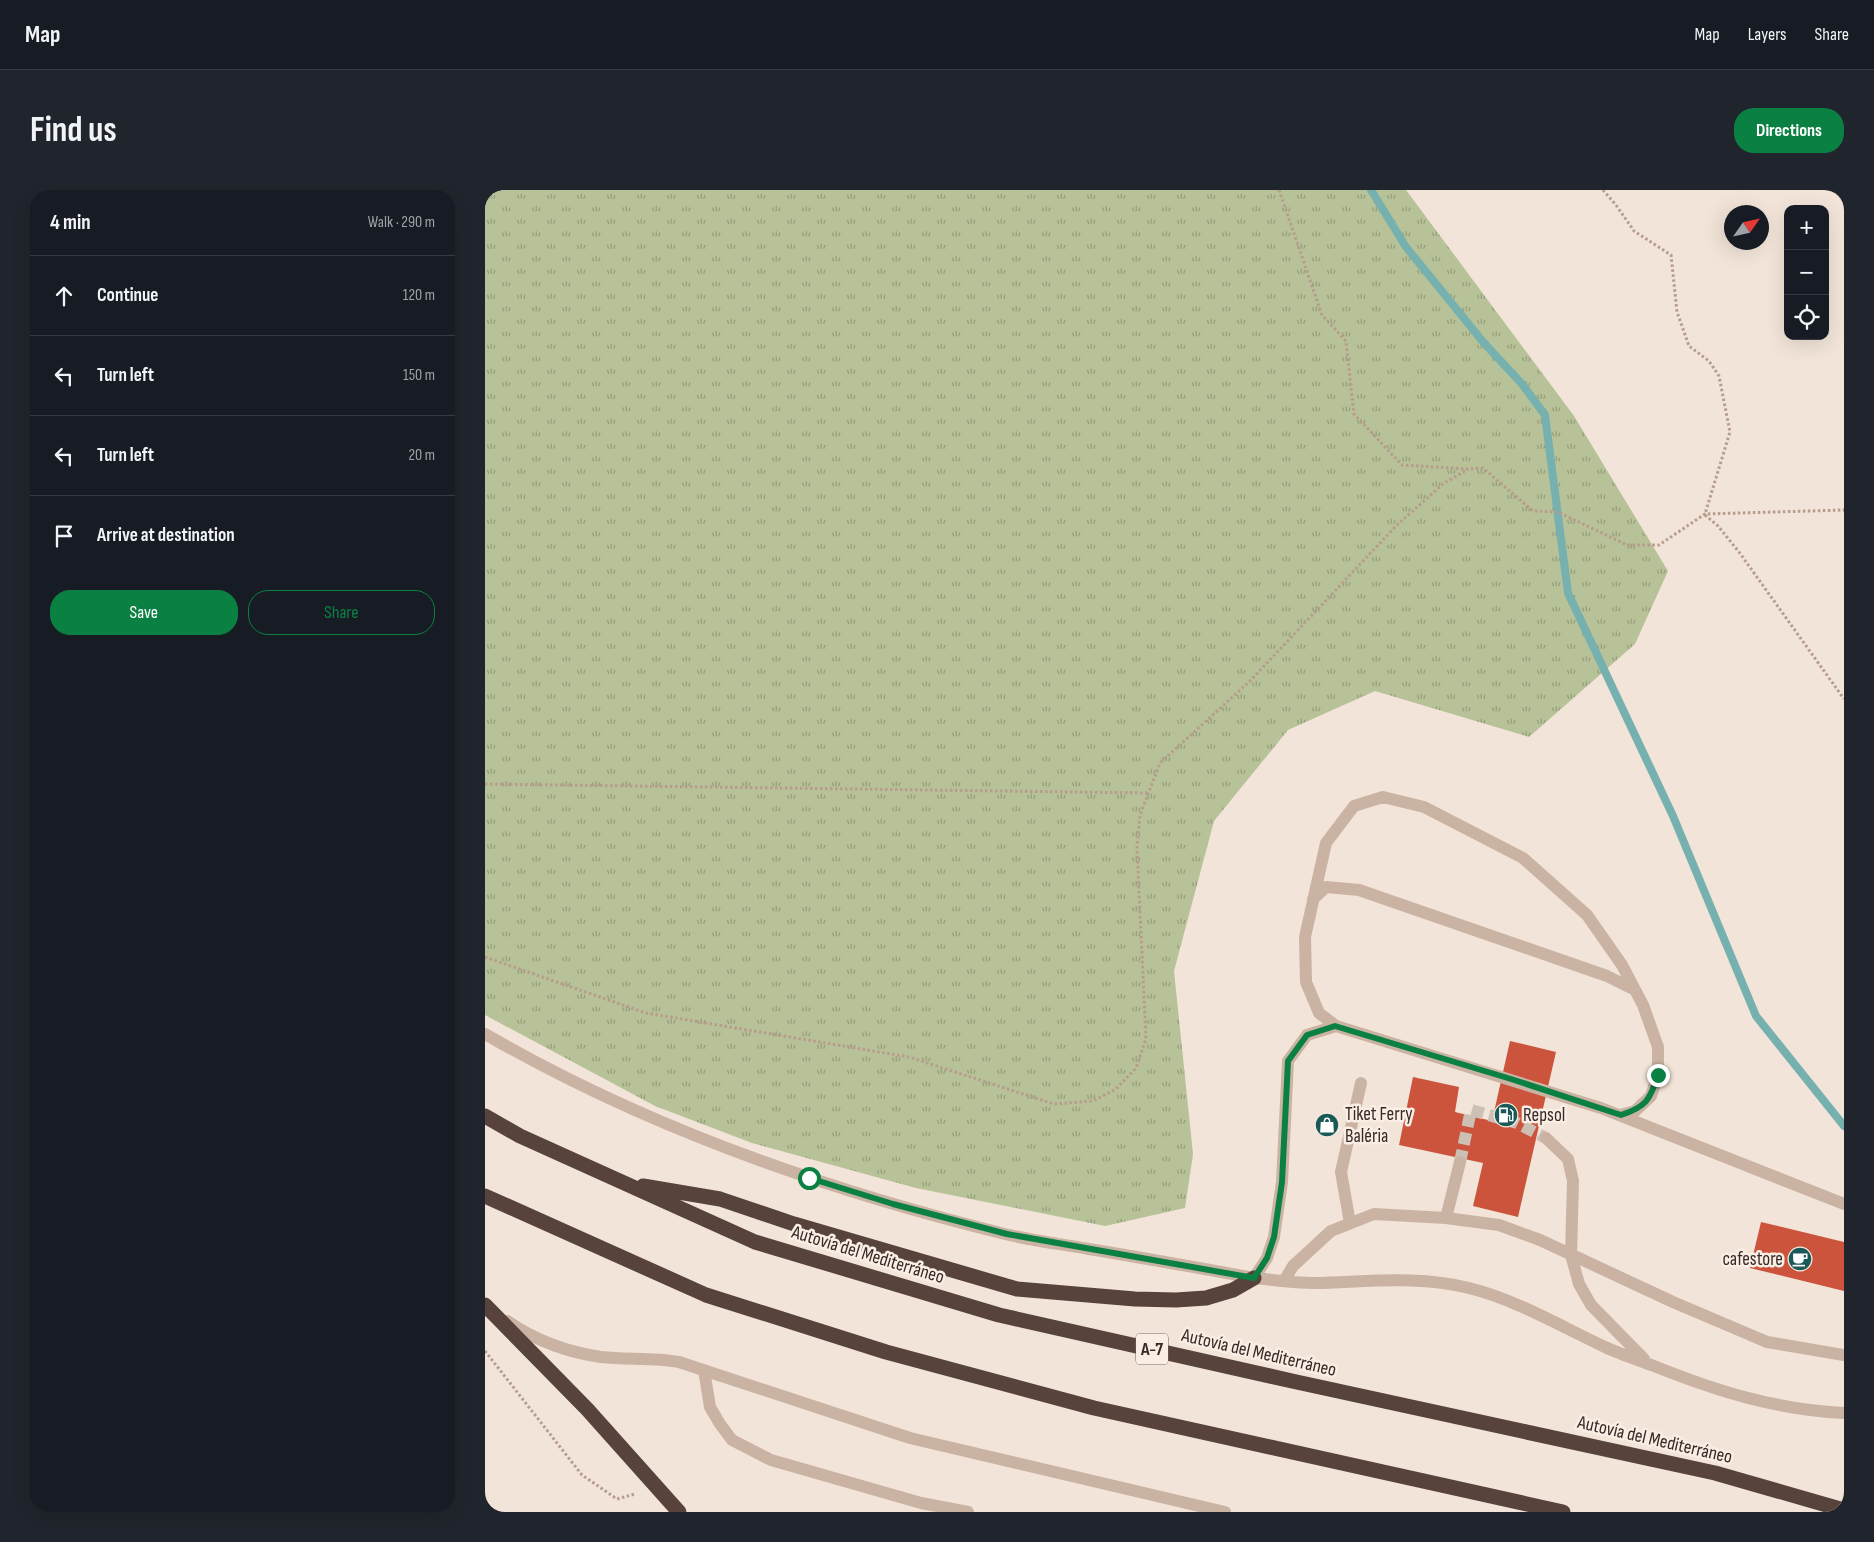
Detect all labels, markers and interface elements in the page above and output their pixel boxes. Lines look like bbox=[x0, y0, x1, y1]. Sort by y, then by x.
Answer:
text: Map bbox=[25, 20, 60, 49]
text: Map bbox=[1695, 24, 1720, 45]
text: Layers bbox=[1748, 24, 1787, 45]
text: Share bbox=[1815, 24, 1849, 45]
button: Directions bbox=[1734, 108, 1844, 153]
text: Find us bbox=[30, 109, 117, 152]
north arrow bbox=[1724, 205, 1769, 250]
map controls bbox=[1784, 205, 1829, 340]
button: + bbox=[1784, 205, 1829, 250]
text: 4 min bbox=[50, 210, 91, 235]
text: Walk · 290 m bbox=[368, 213, 435, 232]
button: − bbox=[1784, 250, 1829, 295]
icon: ahead bbox=[50, 282, 78, 310]
text: Continue bbox=[97, 284, 158, 307]
text: 120 m bbox=[403, 286, 435, 305]
button: locate bbox=[1784, 295, 1829, 340]
icon: left bbox=[50, 362, 78, 390]
text: Turn left bbox=[97, 364, 154, 387]
text: 150 m bbox=[403, 366, 435, 385]
icon: left bbox=[50, 442, 78, 470]
text: Turn left bbox=[97, 444, 154, 467]
text: 20 m bbox=[408, 446, 435, 465]
icon: arrive bbox=[50, 522, 78, 550]
text: Arrive at destination bbox=[97, 524, 235, 547]
button: Save bbox=[50, 590, 238, 635]
button: Share bbox=[248, 590, 435, 635]
route end bbox=[1647, 1064, 1670, 1087]
fuel station icon: Repsol bbox=[1493, 1102, 1519, 1128]
place label: Tiket Ferry Baléria bbox=[1345, 1103, 1413, 1148]
place label: Repsol bbox=[1523, 1104, 1565, 1127]
shop icon: Tiket Ferry Baléria bbox=[1314, 1112, 1340, 1138]
route start bbox=[798, 1167, 821, 1190]
street label: Autovía del Mediterráneo bbox=[788, 1221, 947, 1289]
cafe icon: cafestore bbox=[1787, 1246, 1813, 1272]
place label: cafestore bbox=[1722, 1248, 1783, 1271]
street label: Autovía del Mediterráneo bbox=[1178, 1324, 1339, 1382]
road number: A-7 bbox=[1136, 1334, 1168, 1364]
street label: Autovía del Mediterráneo bbox=[1574, 1411, 1735, 1469]

